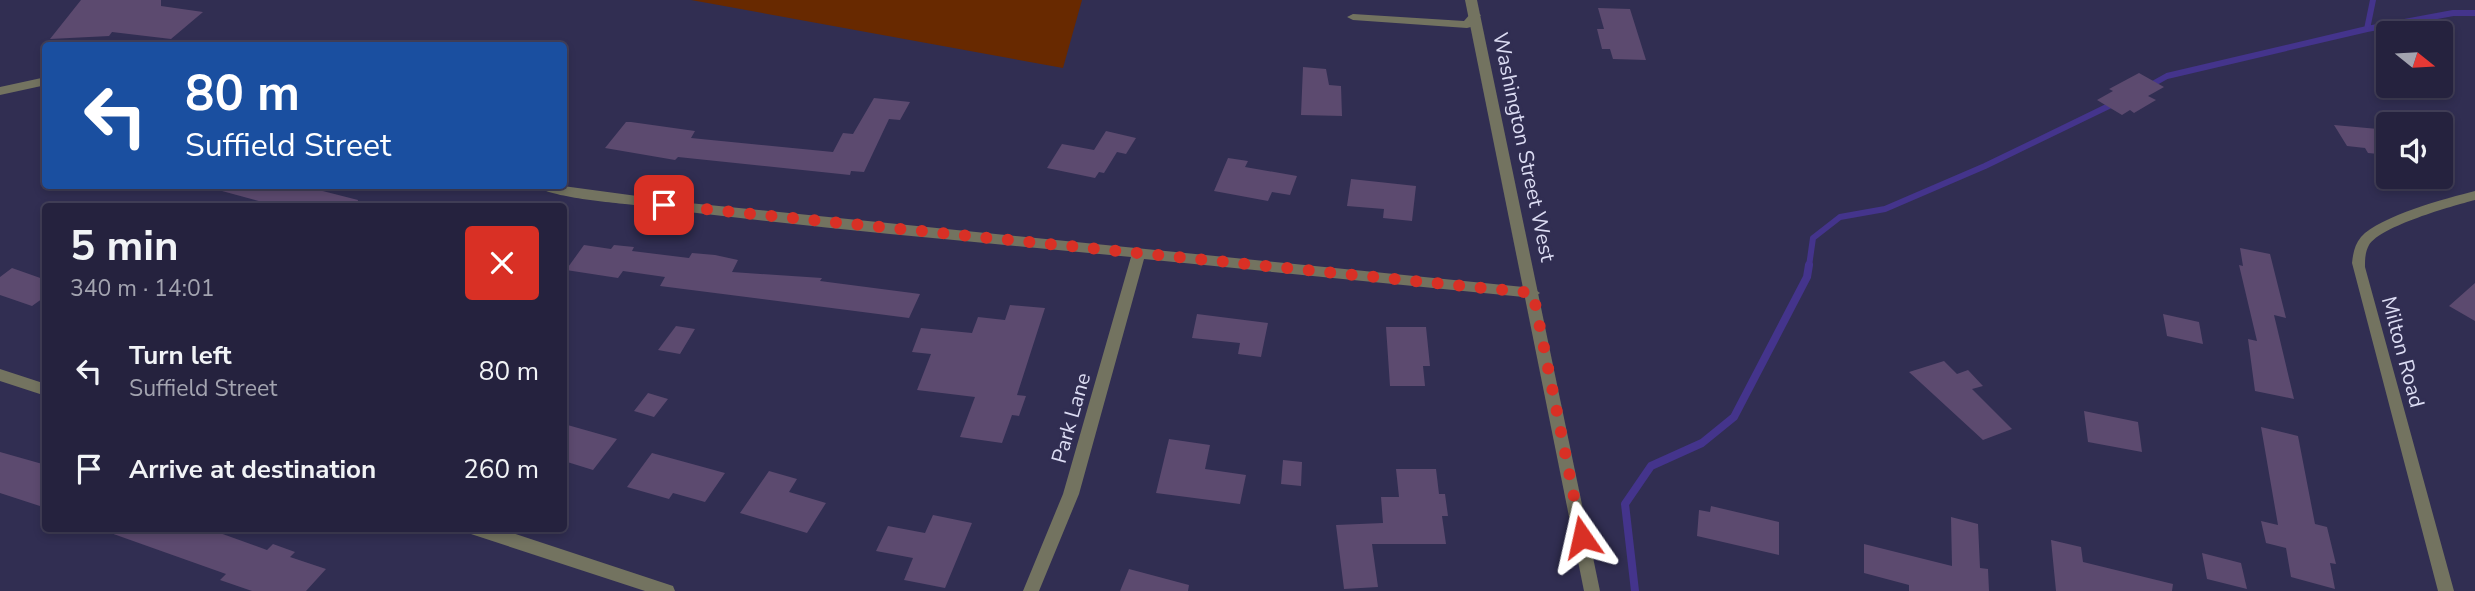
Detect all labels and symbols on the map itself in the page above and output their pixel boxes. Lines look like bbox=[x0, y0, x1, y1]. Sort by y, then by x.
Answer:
north arrow bbox=[2376, 21, 2454, 98]
street label: Washington Street West bbox=[1486, 30, 1562, 265]
pin bbox=[634, 175, 694, 235]
street label: Milton Road bbox=[2375, 293, 2431, 411]
street label: Park Lane bbox=[1045, 369, 1097, 467]
position arrow bbox=[1545, 500, 1619, 574]

